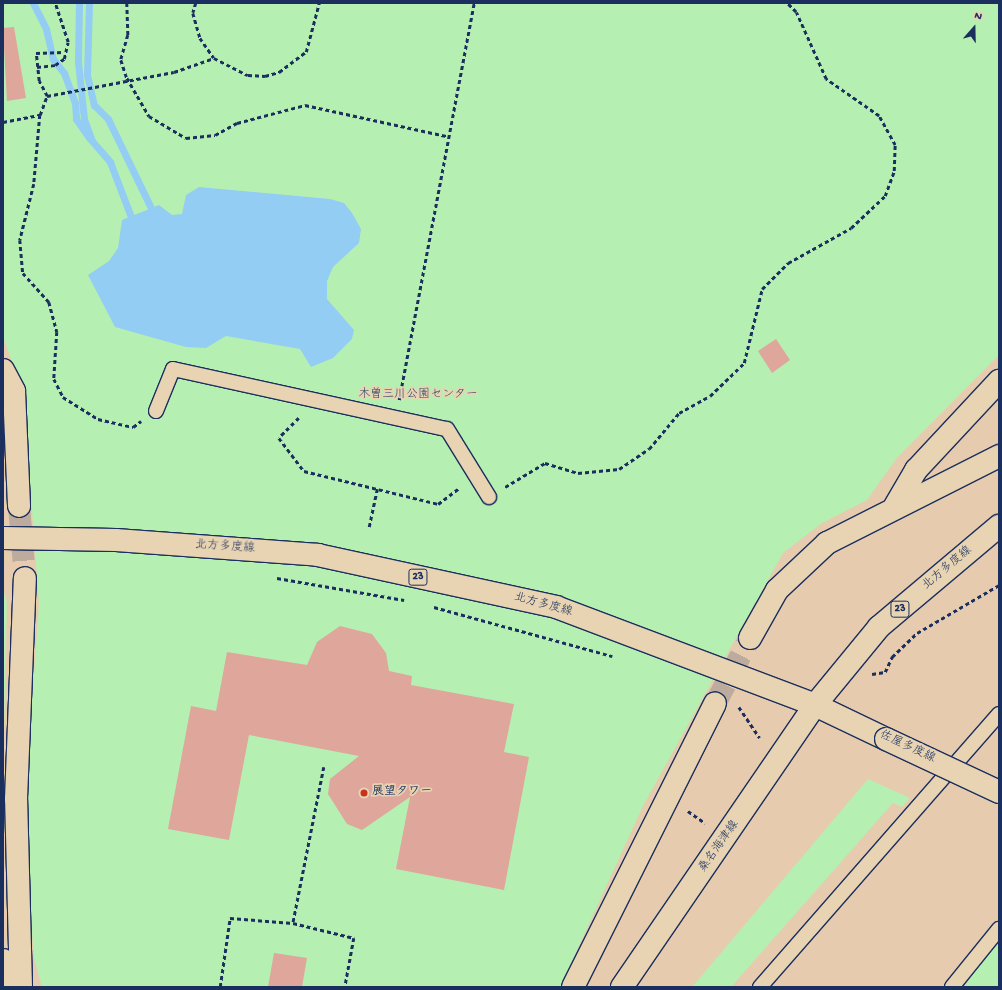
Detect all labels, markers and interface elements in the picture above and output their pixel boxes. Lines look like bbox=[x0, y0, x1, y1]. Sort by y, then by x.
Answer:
north arrow bbox=[954, 8, 994, 48]
text: N bbox=[973, 10, 984, 24]
park label: 木曽三川公園センター bbox=[358, 389, 478, 403]
street label: 北方多度線 bbox=[195, 539, 255, 557]
street label: 北方多度線 bbox=[920, 544, 976, 594]
road number: 23 bbox=[408, 568, 428, 586]
street label: 北方多度線 bbox=[512, 591, 574, 621]
road number: 23 bbox=[890, 600, 910, 618]
street label: 佐屋多度線 bbox=[877, 729, 937, 767]
place label: 展望タワー bbox=[372, 786, 432, 800]
marker: 展望タワー bbox=[359, 788, 369, 798]
street label: 桑名海津線 bbox=[697, 818, 743, 876]

